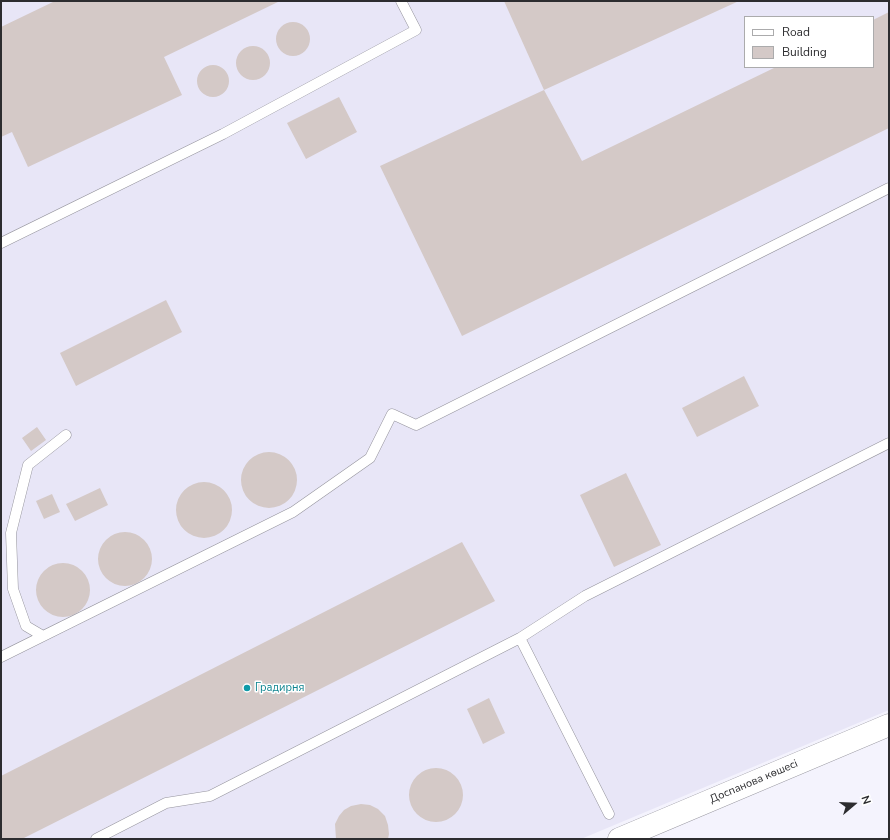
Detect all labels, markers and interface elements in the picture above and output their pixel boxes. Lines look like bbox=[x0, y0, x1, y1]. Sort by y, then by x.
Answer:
legend bbox=[744, 16, 874, 68]
text: Road bbox=[782, 24, 810, 40]
text: Building bbox=[782, 44, 827, 60]
place label: Градирня bbox=[255, 681, 304, 695]
marker: Градирня bbox=[242, 683, 252, 693]
street label: Доспанова көшесі bbox=[708, 757, 800, 807]
north arrow bbox=[834, 784, 874, 824]
text: N bbox=[857, 794, 874, 806]

